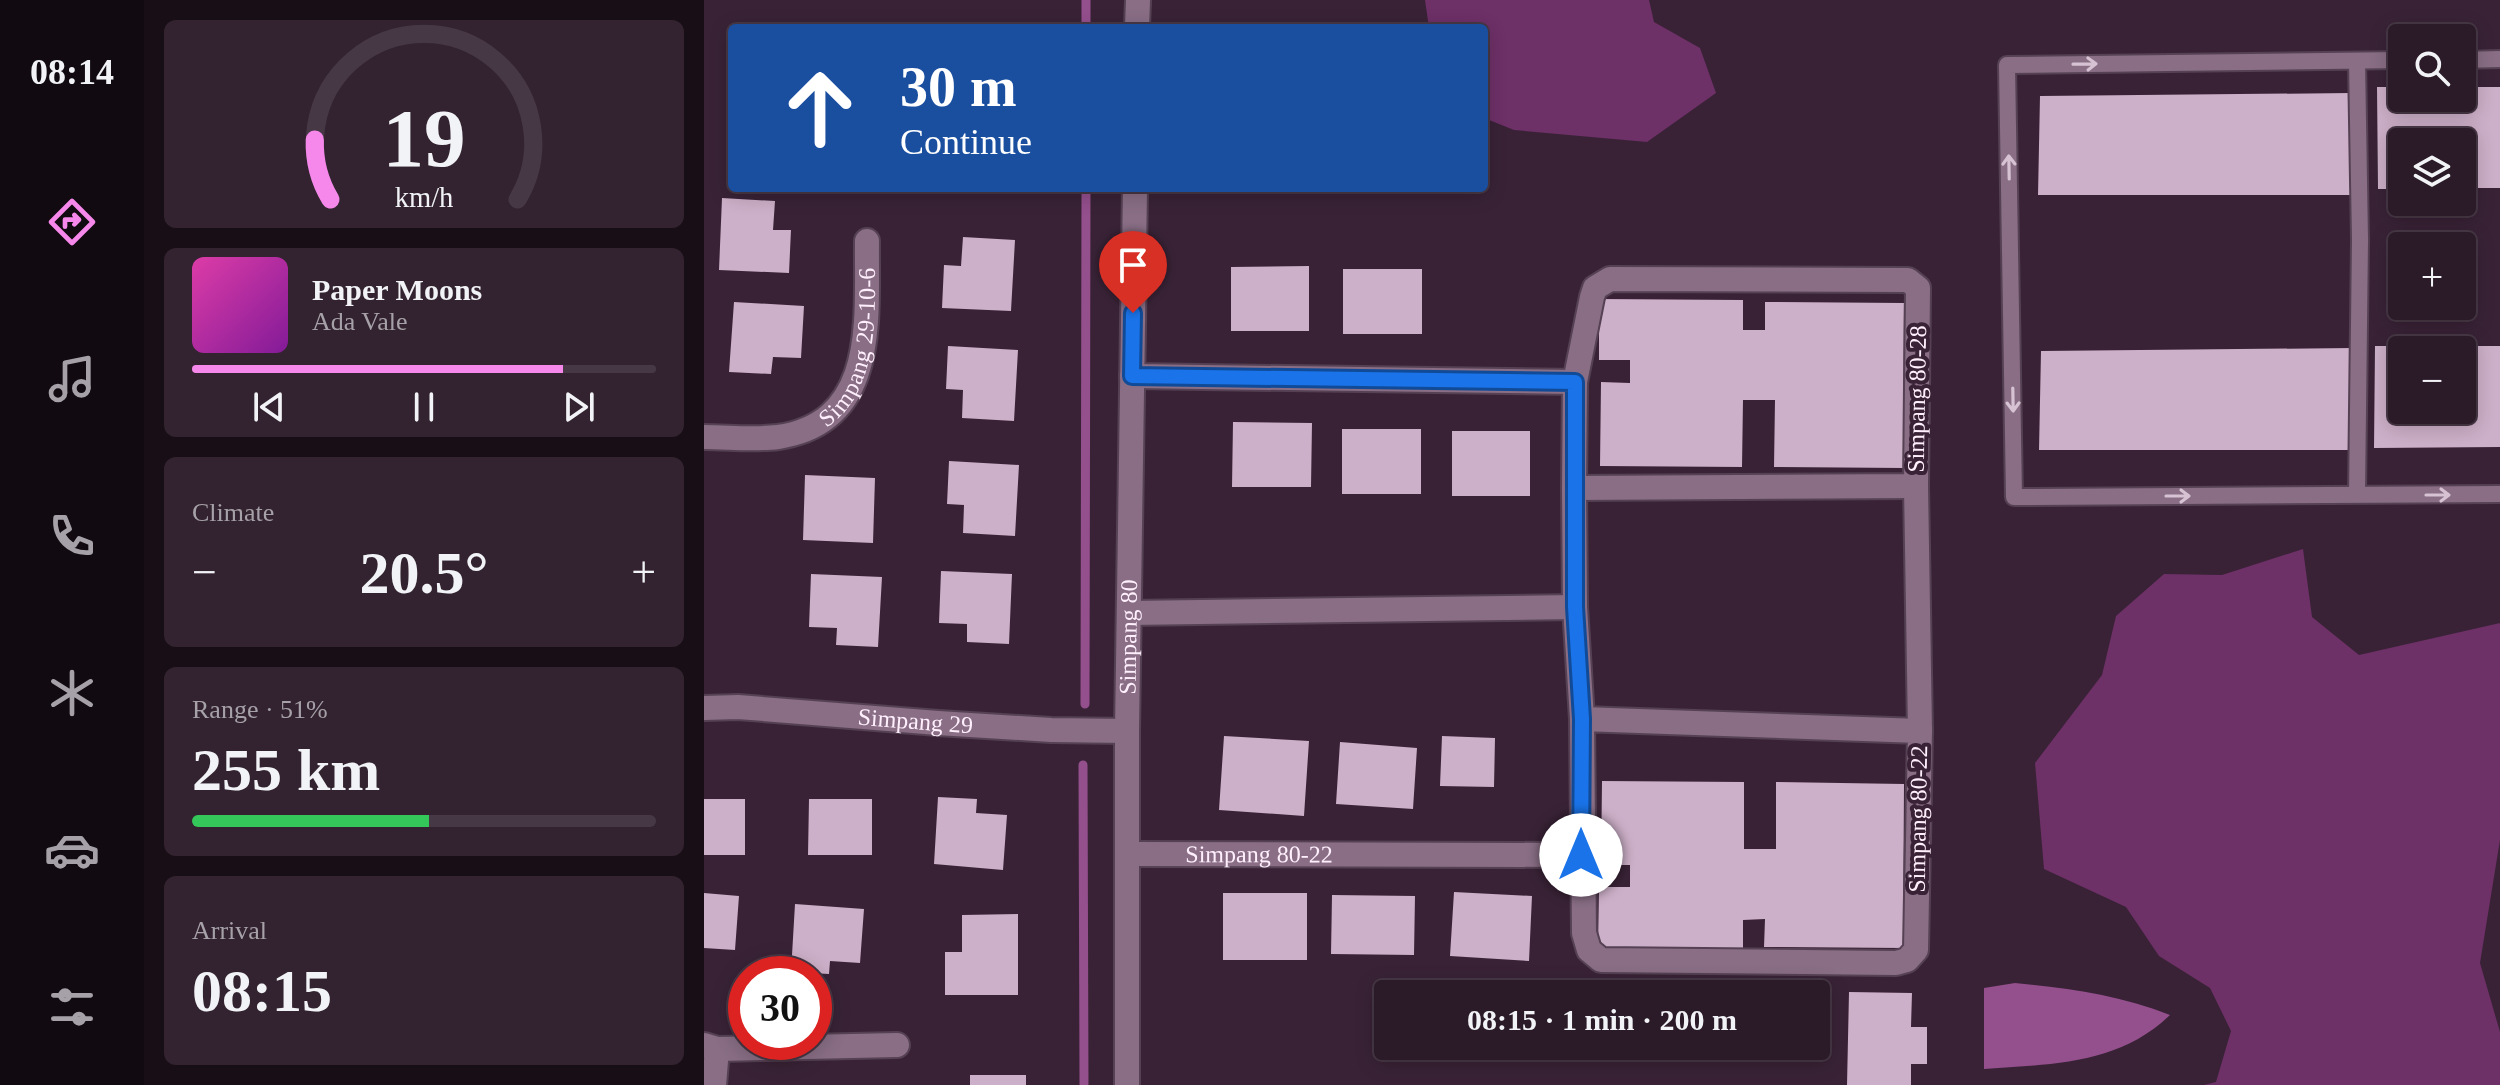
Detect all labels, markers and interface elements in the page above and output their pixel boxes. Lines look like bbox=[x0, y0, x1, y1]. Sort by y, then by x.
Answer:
map controls bbox=[2388, 24, 2476, 424]
button: search bbox=[2388, 24, 2476, 112]
text: 08:14 bbox=[30, 52, 114, 92]
icon: ahead bbox=[768, 56, 872, 160]
text: 30 m bbox=[900, 56, 1017, 118]
one-way arrow bbox=[2071, 56, 2098, 72]
text: 19 bbox=[382, 92, 466, 184]
text: Continue bbox=[900, 122, 1032, 162]
button: layers bbox=[2388, 128, 2476, 216]
one-way arrow bbox=[2001, 154, 2017, 181]
text: km/h bbox=[395, 182, 453, 213]
icon: directions bbox=[44, 194, 100, 250]
pin bbox=[1099, 231, 1167, 313]
button: + bbox=[2388, 232, 2476, 320]
icon: arrive bbox=[1111, 243, 1155, 287]
street label: Simpang 29-10-6 bbox=[813, 268, 880, 432]
text: Paper Moons bbox=[312, 273, 482, 306]
text: Ada Vale bbox=[312, 307, 408, 336]
street label: Simpang 80-28 bbox=[1903, 325, 1931, 473]
button: − bbox=[2388, 336, 2476, 424]
icon: music bbox=[44, 351, 100, 407]
icon: previous bbox=[247, 385, 291, 429]
icon: pause bbox=[402, 385, 446, 429]
icon: next bbox=[557, 385, 601, 429]
one-way arrow bbox=[2005, 386, 2020, 413]
one-way arrow bbox=[2424, 487, 2451, 503]
one-way arrow bbox=[2164, 488, 2191, 504]
text: Climate bbox=[192, 498, 274, 527]
icon: phone bbox=[44, 508, 100, 564]
text: 20.5° bbox=[360, 540, 489, 606]
text: − bbox=[192, 548, 217, 597]
text: + bbox=[631, 548, 656, 597]
street label: Simpang 80 bbox=[1115, 579, 1142, 695]
icon: climate bbox=[44, 665, 100, 721]
text: Range · 51% bbox=[192, 695, 328, 724]
street label: Simpang 29 bbox=[857, 704, 974, 738]
text: 255 km bbox=[192, 737, 380, 803]
street label: Simpang 80-22 bbox=[1904, 745, 1932, 893]
position arrow bbox=[1539, 813, 1623, 897]
icon: car bbox=[44, 822, 100, 878]
street label: Simpang 80-22 bbox=[1185, 841, 1333, 867]
text: Arrival bbox=[192, 916, 267, 945]
speed limit sign: 30 bbox=[728, 956, 832, 1060]
text: 08:15 bbox=[192, 958, 332, 1024]
icon: filters bbox=[44, 979, 100, 1035]
text: 08:15 · 1 min · 200 m bbox=[1467, 1003, 1737, 1036]

